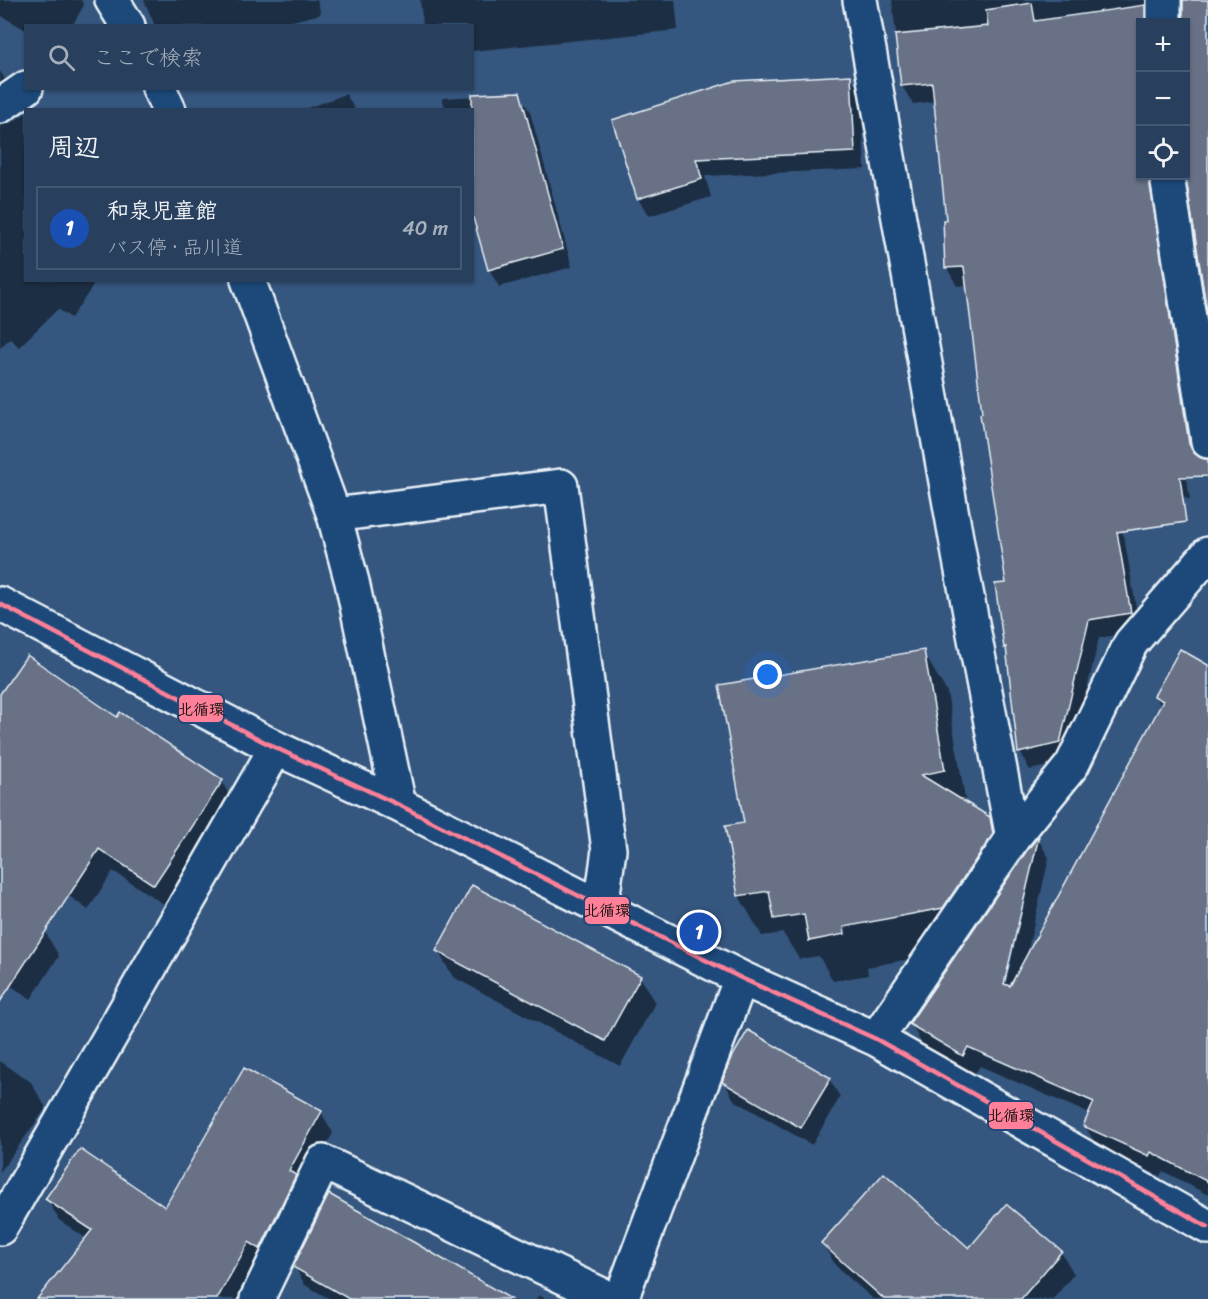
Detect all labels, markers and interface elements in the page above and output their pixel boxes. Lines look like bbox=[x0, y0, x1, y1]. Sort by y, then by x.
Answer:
map controls bbox=[1136, 18, 1190, 180]
button: + bbox=[1136, 18, 1190, 72]
search box bbox=[24, 24, 474, 90]
text: ここで検索 bbox=[93, 38, 203, 77]
icon: search bbox=[45, 41, 78, 74]
button: − bbox=[1136, 72, 1190, 126]
text: 周辺 bbox=[48, 124, 100, 170]
button: locate bbox=[1136, 126, 1190, 180]
text: 和泉児童館 bbox=[107, 191, 217, 230]
text: 1 bbox=[65, 211, 74, 246]
text: 40 m bbox=[402, 211, 448, 246]
text: バス停 · 品川道 bbox=[107, 230, 243, 265]
your location bbox=[753, 660, 782, 689]
line badge: 北循環 bbox=[178, 694, 224, 723]
text: 北循環 bbox=[177, 695, 225, 724]
text: 北循環 bbox=[583, 896, 631, 925]
line badge: 北循環 bbox=[584, 896, 630, 925]
pin: 1 bbox=[680, 910, 718, 954]
text: 北循環 bbox=[987, 1101, 1035, 1130]
line badge: 北循環 bbox=[988, 1101, 1034, 1130]

